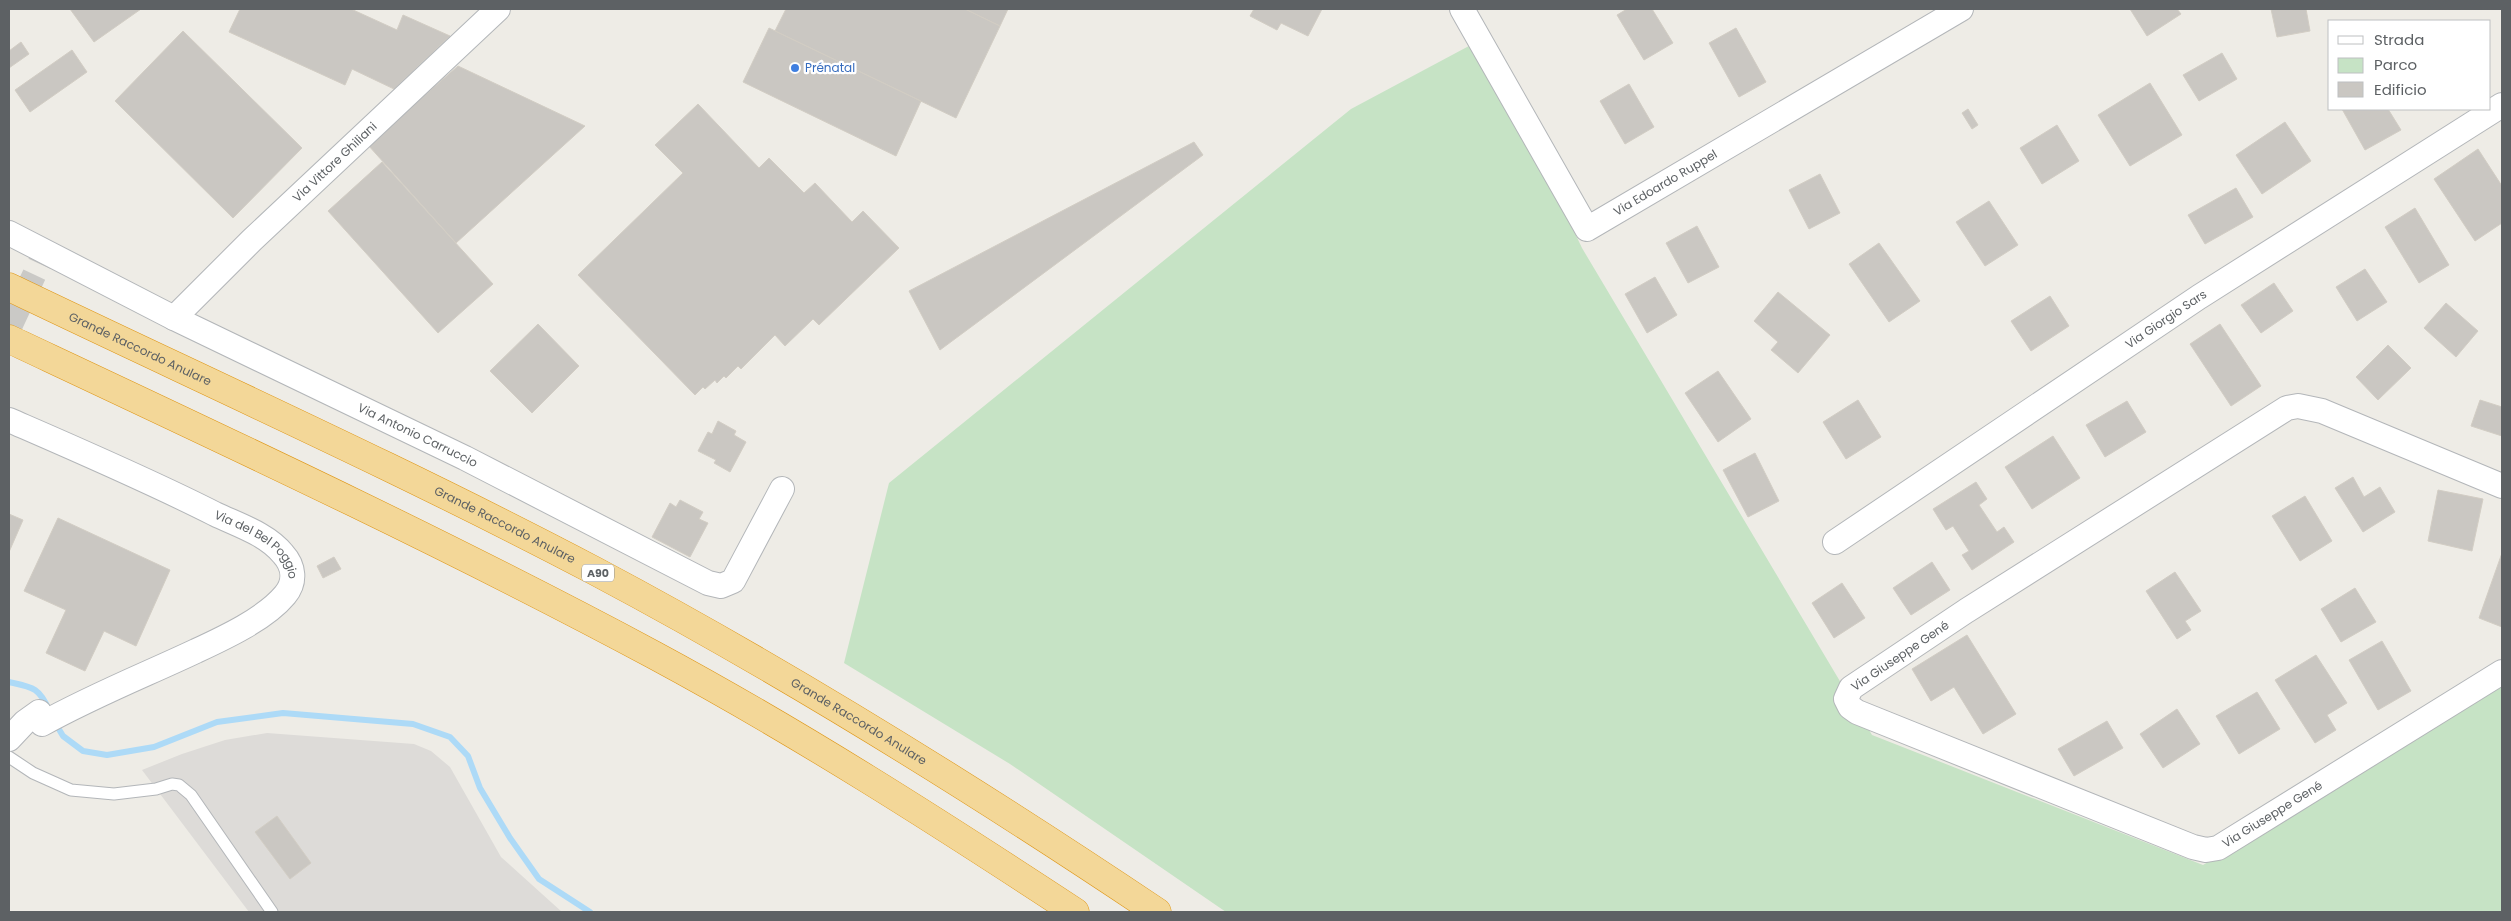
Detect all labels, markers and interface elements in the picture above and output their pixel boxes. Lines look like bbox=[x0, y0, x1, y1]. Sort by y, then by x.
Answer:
legend bbox=[2328, 20, 2491, 110]
text: Strada bbox=[2374, 29, 2424, 50]
text: Parco bbox=[2374, 54, 2417, 75]
place label: Prénatal bbox=[805, 59, 855, 76]
marker: Prénatal bbox=[789, 62, 801, 74]
text: Edificio bbox=[2374, 79, 2427, 100]
street label: Via Vittore Ghiliani bbox=[289, 118, 380, 206]
street label: Via Edoardo Ruppel bbox=[1610, 145, 1720, 220]
street label: Via Giorgio Sars bbox=[2122, 285, 2210, 352]
street label: Grande Raccordo Anulare bbox=[66, 308, 214, 390]
street label: Via Antonio Carruccio bbox=[355, 399, 481, 471]
street label: Grande Raccordo Anulare bbox=[432, 482, 579, 567]
street label: Via del Bel Poggio bbox=[212, 506, 301, 579]
road number: A90 bbox=[582, 564, 614, 582]
street label: Via Giuseppe Gené bbox=[1847, 616, 1952, 695]
street label: Grande Raccordo Anulare bbox=[788, 674, 930, 769]
street label: Via Giuseppe Gené bbox=[2219, 776, 2325, 851]

